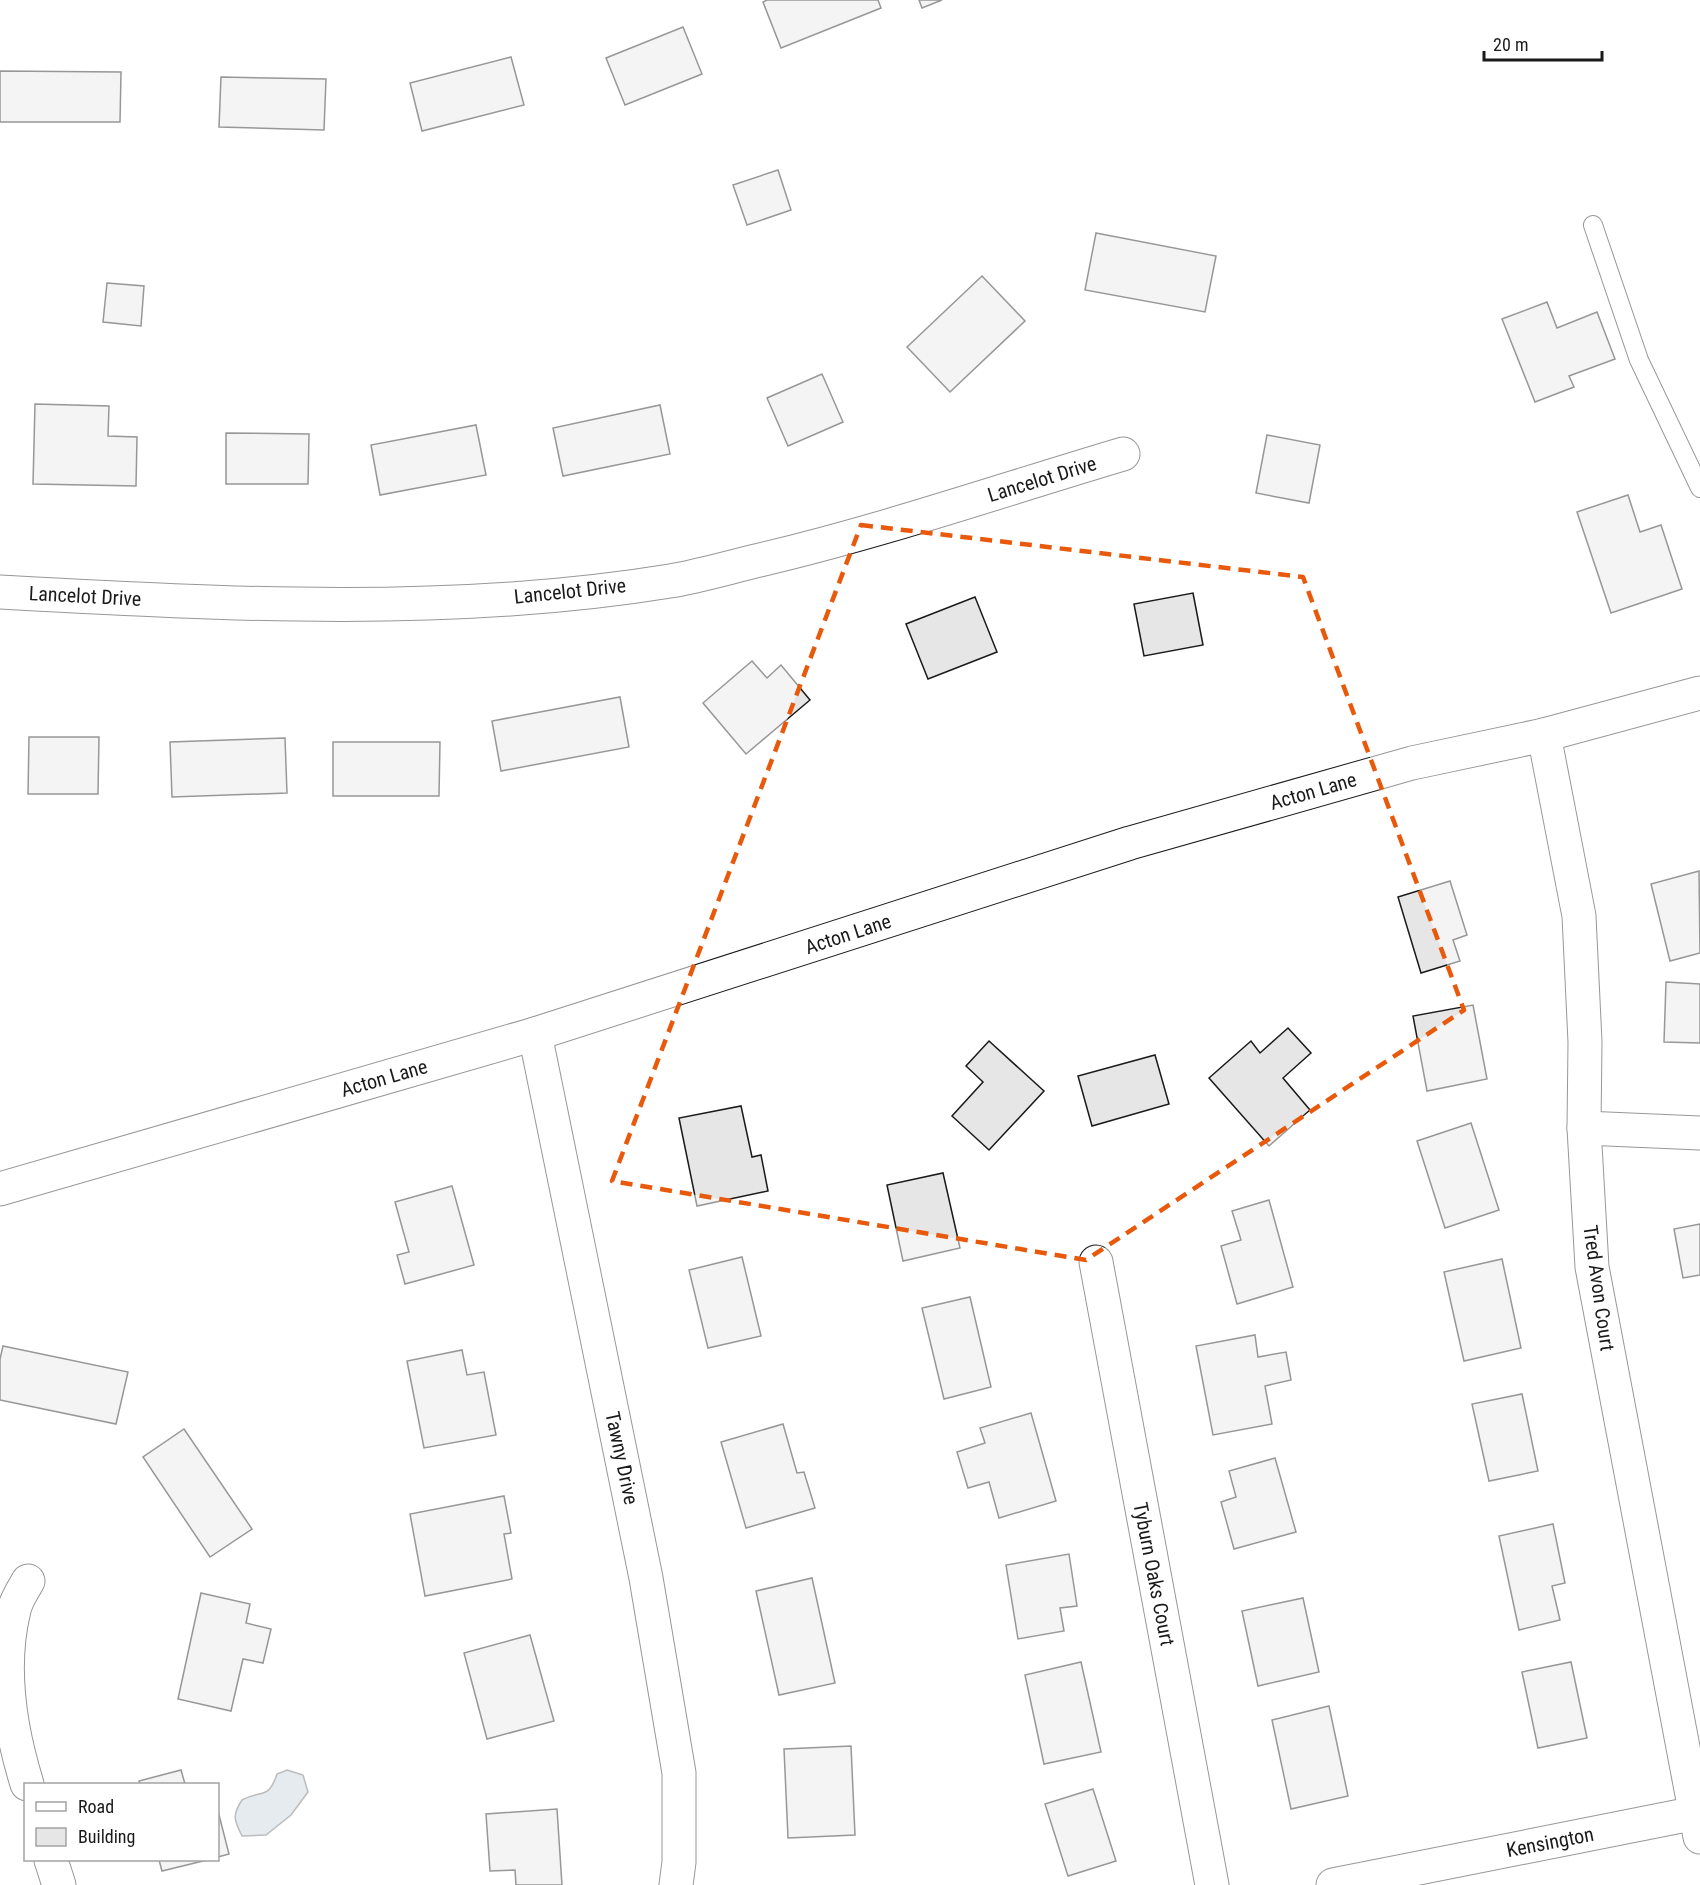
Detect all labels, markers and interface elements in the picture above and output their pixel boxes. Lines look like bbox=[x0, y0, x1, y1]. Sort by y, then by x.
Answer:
scale bar bbox=[1484, 24, 1602, 62]
text: 20 m bbox=[1493, 34, 1528, 55]
street label: Lancelot Drive bbox=[985, 451, 1099, 507]
street label: Lancelot Drive bbox=[513, 573, 627, 609]
street label: Lancelot Drive bbox=[28, 581, 142, 611]
street label: Acton Lane bbox=[1267, 767, 1359, 815]
street label: Acton Lane bbox=[802, 909, 894, 959]
street label: Acton Lane bbox=[338, 1054, 430, 1102]
street label: Tred Avon Court bbox=[1578, 1224, 1620, 1353]
street label: Tawny Drive bbox=[600, 1409, 644, 1507]
street label: Tyburn Oaks Court bbox=[1128, 1500, 1180, 1648]
legend bbox=[24, 1783, 219, 1861]
text: Road bbox=[78, 1796, 114, 1817]
street label: Kensington bbox=[1504, 1822, 1596, 1862]
text: Building bbox=[78, 1826, 135, 1847]

